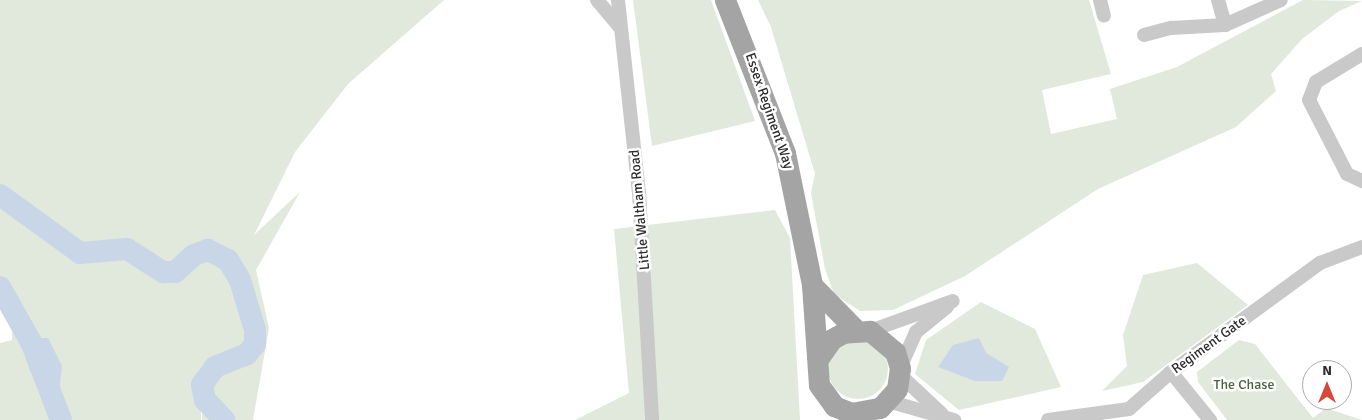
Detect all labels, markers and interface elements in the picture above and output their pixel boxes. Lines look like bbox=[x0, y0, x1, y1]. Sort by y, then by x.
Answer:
street label: Essex Regiment Way bbox=[741, 51, 797, 171]
street label: Little Waltham Road bbox=[626, 149, 654, 271]
street label: Regiment Gate bbox=[1169, 312, 1249, 378]
north arrow bbox=[1302, 360, 1352, 410]
text: N bbox=[1322, 362, 1332, 379]
park label: The Chase bbox=[1214, 377, 1274, 393]

